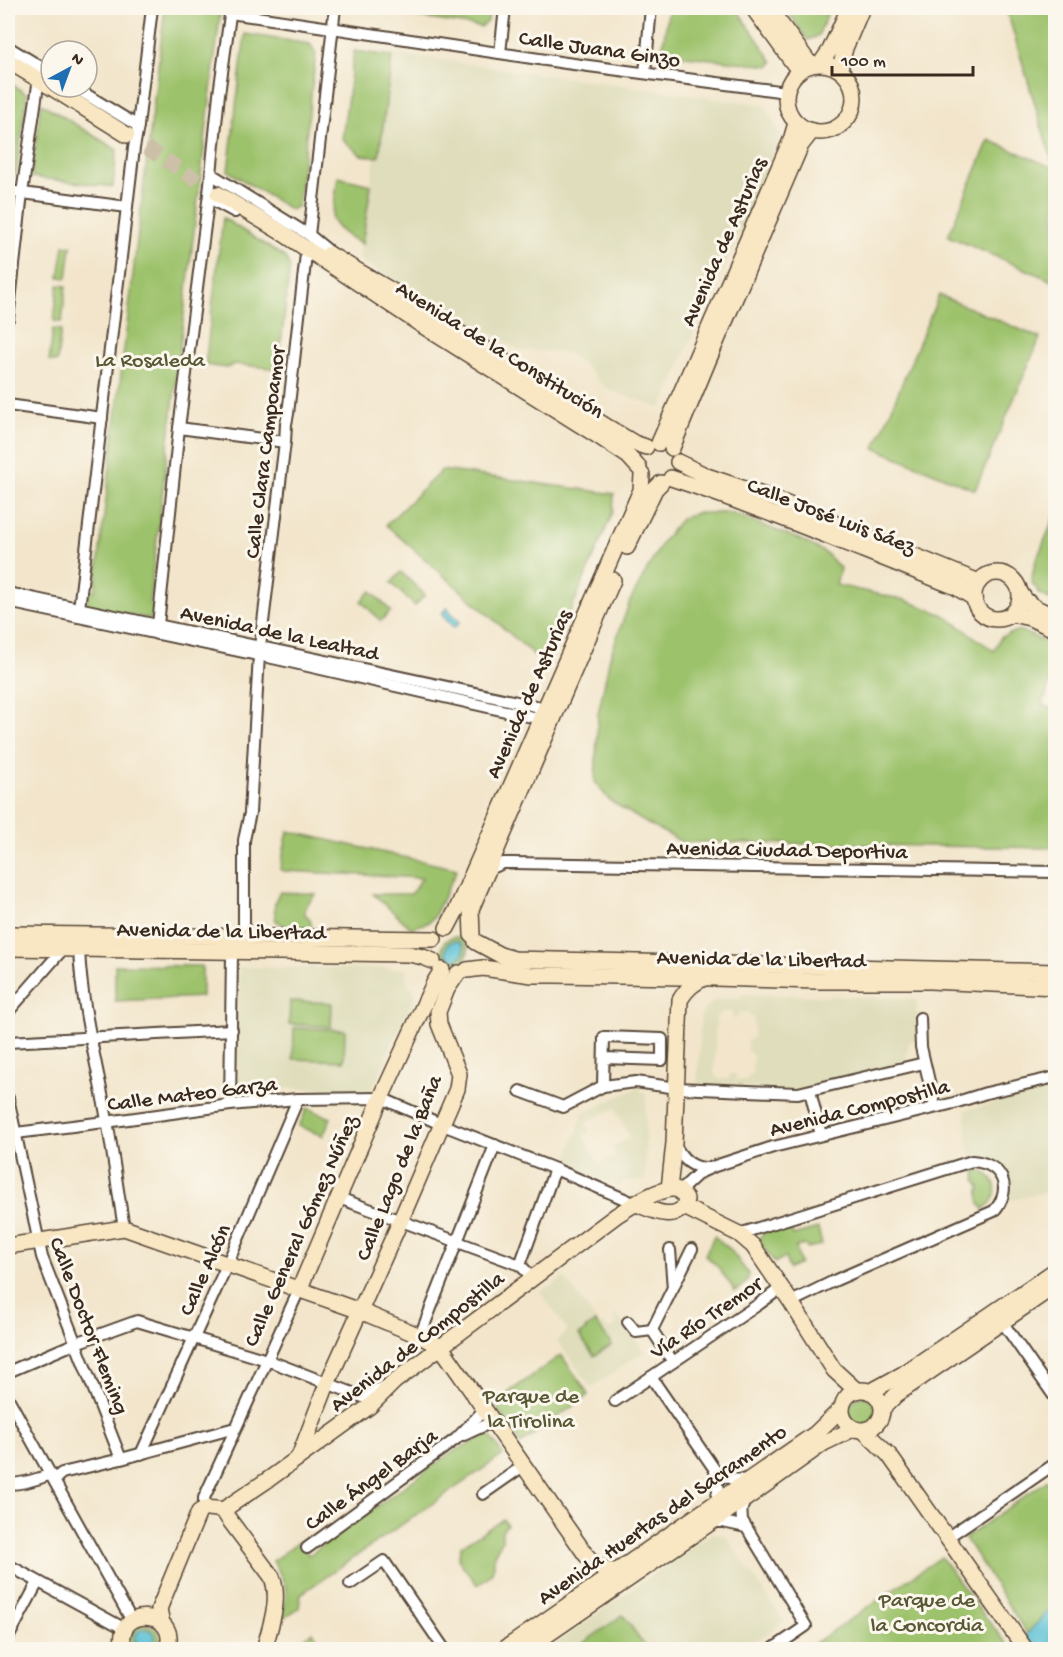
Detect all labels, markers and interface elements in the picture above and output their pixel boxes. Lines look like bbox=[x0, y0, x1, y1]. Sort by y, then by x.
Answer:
street label: Calle Juana Ginzo bbox=[517, 27, 682, 75]
north arrow bbox=[39, 39, 99, 99]
scale bar bbox=[832, 39, 973, 77]
text: N bbox=[66, 50, 87, 71]
text: 100 m bbox=[840, 52, 886, 73]
street label: Avenida de Asturias bbox=[677, 153, 775, 331]
street label: Avenida de la Constitución bbox=[390, 277, 608, 426]
street label: Calle Clara Campoamor bbox=[241, 343, 293, 560]
park label: La Rosaleda bbox=[95, 349, 206, 375]
street label: Calle José Luis Sáez bbox=[743, 474, 920, 562]
street label: Avenida de la Lealtad bbox=[178, 601, 383, 669]
street label: Avenida de Asturias bbox=[482, 605, 580, 783]
street label: Avenida Ciudad Deportiva bbox=[666, 837, 909, 867]
street label: Avenida de la Libertad bbox=[116, 918, 328, 948]
street label: Avenida de la Libertad bbox=[656, 946, 868, 976]
street label: Calle Lago de la Baña bbox=[352, 1071, 450, 1265]
street label: Calle Mateo Garza bbox=[106, 1073, 280, 1119]
street label: Avenida Compostilla bbox=[767, 1075, 953, 1145]
street label: Calle General Gómez Núñez bbox=[240, 1111, 366, 1352]
street label: Calle Alcón bbox=[175, 1220, 239, 1320]
street label: Calle Doctor Fleming bbox=[41, 1234, 133, 1419]
street label: Avenida de Compostilla bbox=[326, 1267, 511, 1419]
street label: Vía Río Tremor bbox=[645, 1271, 770, 1367]
park label: Parque de la Tirolina bbox=[482, 1385, 580, 1436]
street label: Avenida Huertas del Sacramento bbox=[534, 1420, 793, 1612]
street label: Calle Ángel Barja bbox=[301, 1424, 444, 1538]
park label: Parque de la Concordia bbox=[871, 1589, 984, 1640]

